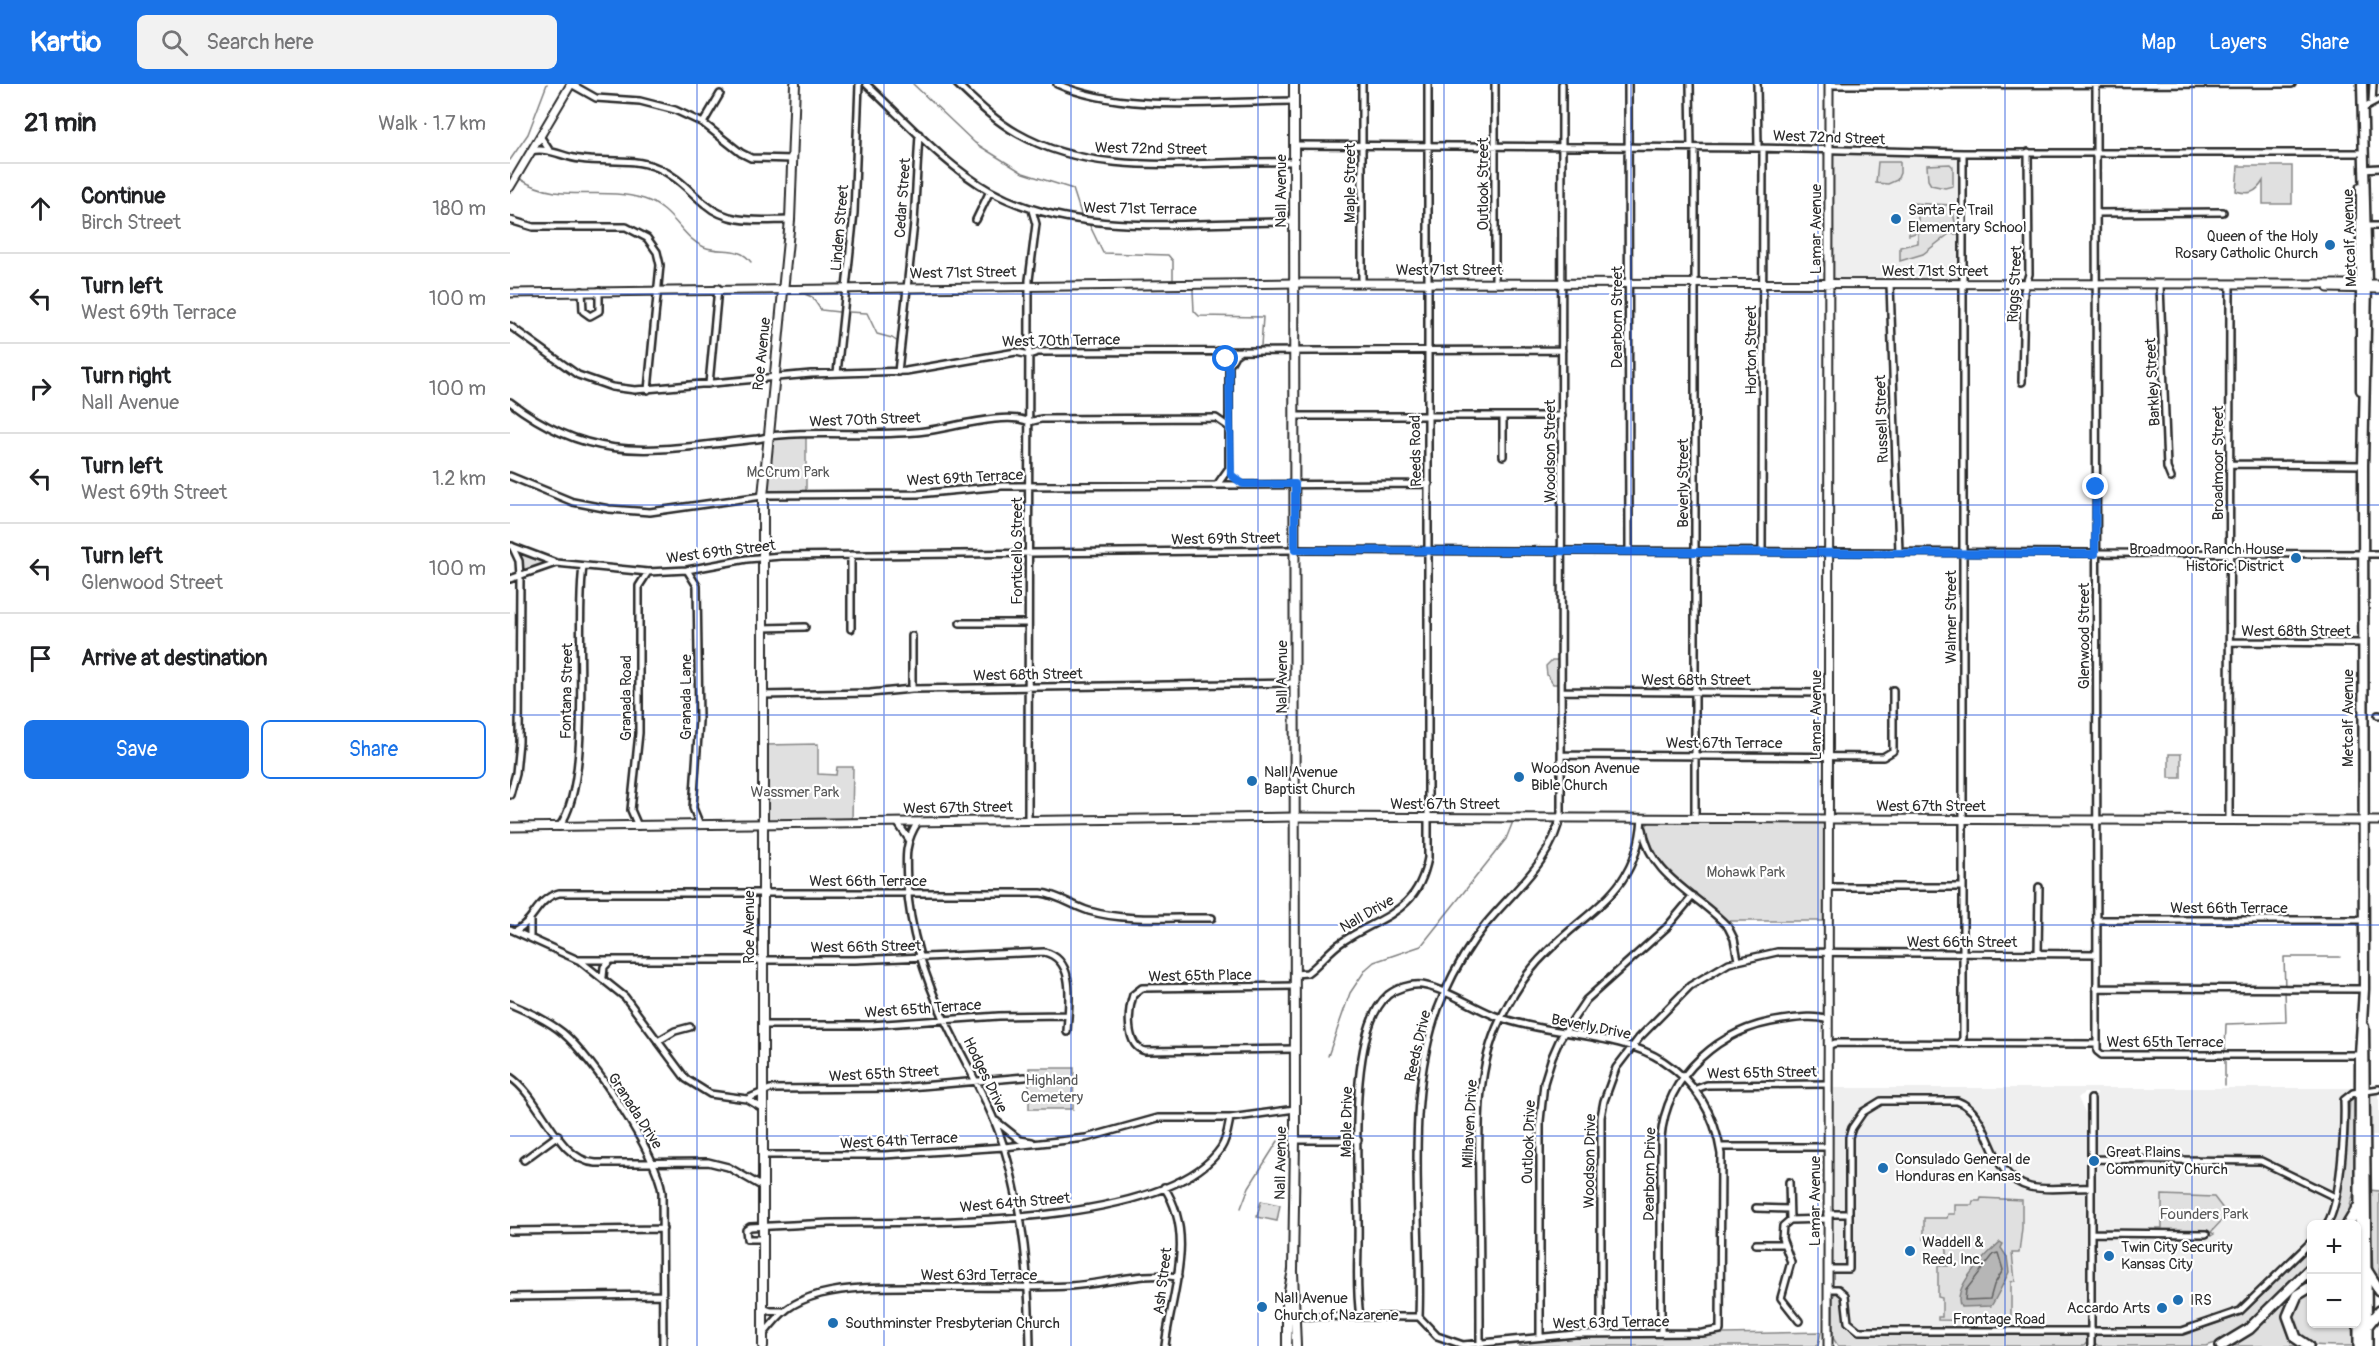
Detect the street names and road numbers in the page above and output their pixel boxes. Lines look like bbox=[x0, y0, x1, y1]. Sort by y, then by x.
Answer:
street label: West 72nd Street bbox=[1773, 127, 1886, 149]
street label: Outlook Street bbox=[1474, 137, 1493, 231]
street label: West 72nd Street bbox=[1095, 139, 1208, 159]
street label: Maple Street bbox=[1341, 142, 1360, 223]
street label: Nall Avenue bbox=[1272, 154, 1291, 228]
street label: Cedar Street bbox=[891, 156, 915, 239]
street label: Linden Street bbox=[827, 183, 853, 272]
street label: Lamar Avenue bbox=[1807, 183, 1826, 274]
street label: Metcalf Avenue bbox=[2339, 188, 2361, 287]
street label: West 71st Terrace bbox=[1083, 199, 1198, 219]
street label: Riggs Street bbox=[2003, 244, 2027, 323]
street label: West 71st Street bbox=[1396, 261, 1503, 280]
street label: West 71st Street bbox=[1882, 262, 1989, 281]
street label: West 71st Street bbox=[909, 263, 1017, 283]
street label: Dearborn Street bbox=[1608, 265, 1627, 368]
street label: Horton Street bbox=[1742, 304, 1761, 395]
street label: Roe Avenue bbox=[749, 316, 775, 392]
street label: West 70th Terrace bbox=[1002, 330, 1121, 352]
street label: Barkley Street bbox=[2141, 336, 2165, 427]
street label: Russell Street bbox=[1871, 374, 1893, 463]
street label: Woodson Street bbox=[1541, 398, 1560, 503]
street label: Broadmoor Street bbox=[2209, 405, 2228, 520]
street label: West 70th Street bbox=[809, 409, 922, 431]
street label: Reeds Road bbox=[1406, 415, 1426, 487]
street label: Beverly Street bbox=[1674, 437, 1693, 528]
street label: West 69th Terrace bbox=[906, 465, 1024, 491]
street label: Fonticello Street bbox=[1008, 496, 1027, 605]
street label: West 69th Street bbox=[1171, 529, 1282, 549]
street label: West 69th Street bbox=[665, 536, 778, 568]
street label: Walmer Street bbox=[1942, 569, 1961, 664]
street label: Glenwood Street bbox=[2075, 582, 2094, 689]
street label: West 68th Street bbox=[2241, 622, 2352, 641]
street label: Nall Avenue bbox=[1273, 640, 1292, 714]
street label: Fontana Street bbox=[557, 642, 577, 739]
street label: Granada Lane bbox=[677, 654, 696, 740]
street label: Granada Road bbox=[617, 655, 636, 741]
street label: West 68th Street bbox=[973, 665, 1084, 685]
street label: Metcalf Avenue bbox=[2339, 668, 2358, 767]
street label: Lamar Avenue bbox=[1807, 669, 1826, 760]
street label: West 68th Street bbox=[1641, 671, 1752, 690]
street label: West 67th Terrace bbox=[1666, 734, 1783, 753]
street label: West 67th Street bbox=[1390, 795, 1501, 814]
street label: West 67th Street bbox=[1876, 797, 1987, 816]
street label: West 67th Street bbox=[903, 798, 1014, 818]
street label: West 66th Terrace bbox=[809, 872, 927, 891]
street label: Roe Avenue bbox=[740, 890, 759, 964]
street label: Nall Drive bbox=[1336, 891, 1398, 937]
street label: West 66th Terrace bbox=[2170, 899, 2288, 918]
street label: West 66th Street bbox=[1907, 933, 2018, 952]
street label: West 66th Street bbox=[810, 937, 922, 957]
street label: West 65th Place bbox=[1148, 966, 1252, 986]
street label: West 65th Terrace bbox=[864, 995, 983, 1023]
street label: Reeds Drive bbox=[1401, 1008, 1436, 1084]
street label: Beverly Drive bbox=[1550, 1010, 1633, 1044]
street label: West 65th Terrace bbox=[2107, 1033, 2224, 1052]
street label: Hodges Drive bbox=[959, 1034, 1012, 1116]
street label: West 65th Street bbox=[829, 1062, 940, 1086]
street label: West 65th Street bbox=[1707, 1063, 1818, 1083]
street label: Granada Drive bbox=[603, 1069, 667, 1153]
street label: Milhaven Drive bbox=[1458, 1079, 1482, 1169]
street label: Maple Drive bbox=[1337, 1086, 1357, 1158]
street label: Outlook Drive bbox=[1518, 1099, 1540, 1184]
street label: Woodson Drive bbox=[1580, 1113, 1600, 1208]
street label: Nall Avenue bbox=[1271, 1125, 1291, 1200]
street label: Dearborn Drive bbox=[1640, 1126, 1660, 1221]
street label: West 64th Terrace bbox=[840, 1128, 959, 1154]
street label: Lamar Avenue bbox=[1806, 1155, 1825, 1246]
street label: West 64th Street bbox=[959, 1189, 1072, 1217]
street label: Ash Street bbox=[1149, 1245, 1177, 1316]
street label: West 63rd Terrace bbox=[921, 1266, 1038, 1285]
street label: Frontage Road bbox=[1953, 1310, 2045, 1329]
street label: West 63rd Terrace bbox=[1553, 1312, 1670, 1334]

